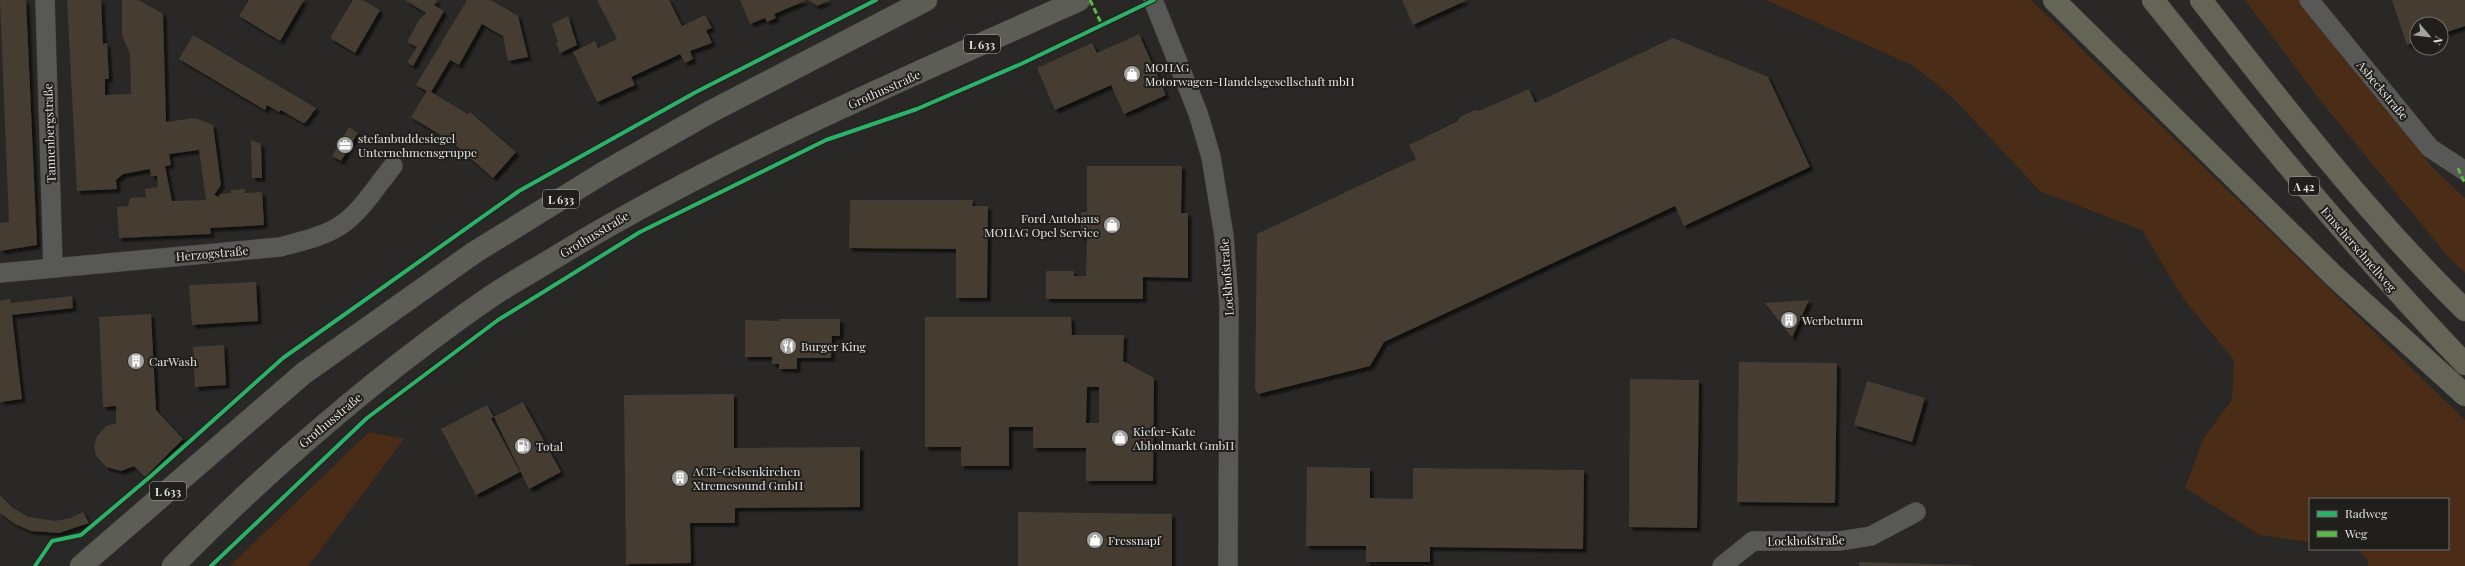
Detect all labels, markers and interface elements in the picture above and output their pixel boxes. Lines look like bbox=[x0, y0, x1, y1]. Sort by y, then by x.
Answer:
north arrow bbox=[2409, 16, 2449, 56]
text: N bbox=[2430, 34, 2447, 48]
road number: L 633 bbox=[964, 35, 1000, 53]
street label: Asbeckstraße bbox=[2353, 56, 2412, 123]
place label: MOHAG Motorwagen-Handelsgesellschaft mbH bbox=[1145, 59, 1355, 89]
shop icon: MOHAG Motorwagen-Handelsgesellschaft mbH bbox=[1122, 64, 1142, 84]
street label: Grothusstraße bbox=[845, 66, 923, 112]
street label: Tannenbergstraße bbox=[39, 83, 59, 183]
place label: stefanbuddesiegel Unternehmensgruppe bbox=[358, 130, 477, 160]
office icon: stefanbuddesiegel Unternehmensgruppe bbox=[335, 135, 355, 155]
road number: A 42 bbox=[2289, 177, 2319, 195]
road number: L 633 bbox=[543, 190, 579, 208]
street label: Emscherschnellweg bbox=[2318, 203, 2401, 295]
street label: Grothusstraße bbox=[557, 207, 631, 261]
place label: Ford Autohaus MOHAG Opel Service bbox=[984, 210, 1099, 240]
shop icon: Ford Autohaus MOHAG Opel Service bbox=[1102, 215, 1122, 235]
street label: Lockhofstraße bbox=[1215, 238, 1237, 316]
street label: Herzogstraße bbox=[175, 242, 249, 264]
building icon: Werbeturm bbox=[1779, 310, 1799, 330]
place label: Werbeturm bbox=[1801, 312, 1864, 328]
restaurant icon: Burger King bbox=[778, 336, 798, 356]
place label: Burger King bbox=[801, 338, 867, 354]
building icon: CarWash bbox=[126, 351, 146, 371]
place label: CarWash bbox=[149, 353, 197, 369]
street label: Grothusstraße bbox=[295, 389, 365, 451]
place label: Kiefer-Kate Abholmarkt GmbH bbox=[1132, 423, 1234, 453]
shop icon: Kiefer-Kate Abholmarkt GmbH bbox=[1110, 428, 1130, 448]
fuel station icon: Total bbox=[513, 436, 533, 456]
place label: Total bbox=[536, 438, 564, 454]
place label: ACR-Gelsenkirchen Xtremesound GmbH bbox=[692, 463, 803, 493]
building icon: ACR-Gelsenkirchen Xtremesound GmbH bbox=[670, 468, 690, 488]
road number: L 633 bbox=[150, 482, 186, 500]
legend bbox=[2309, 498, 2449, 550]
text: Radweg bbox=[2345, 505, 2388, 521]
text: Weg bbox=[2344, 525, 2368, 541]
shop icon: Fressnapf bbox=[1085, 530, 1105, 550]
street label: Lockhofstraße bbox=[1767, 531, 1845, 549]
place label: Fressnapf bbox=[1108, 532, 1162, 548]

